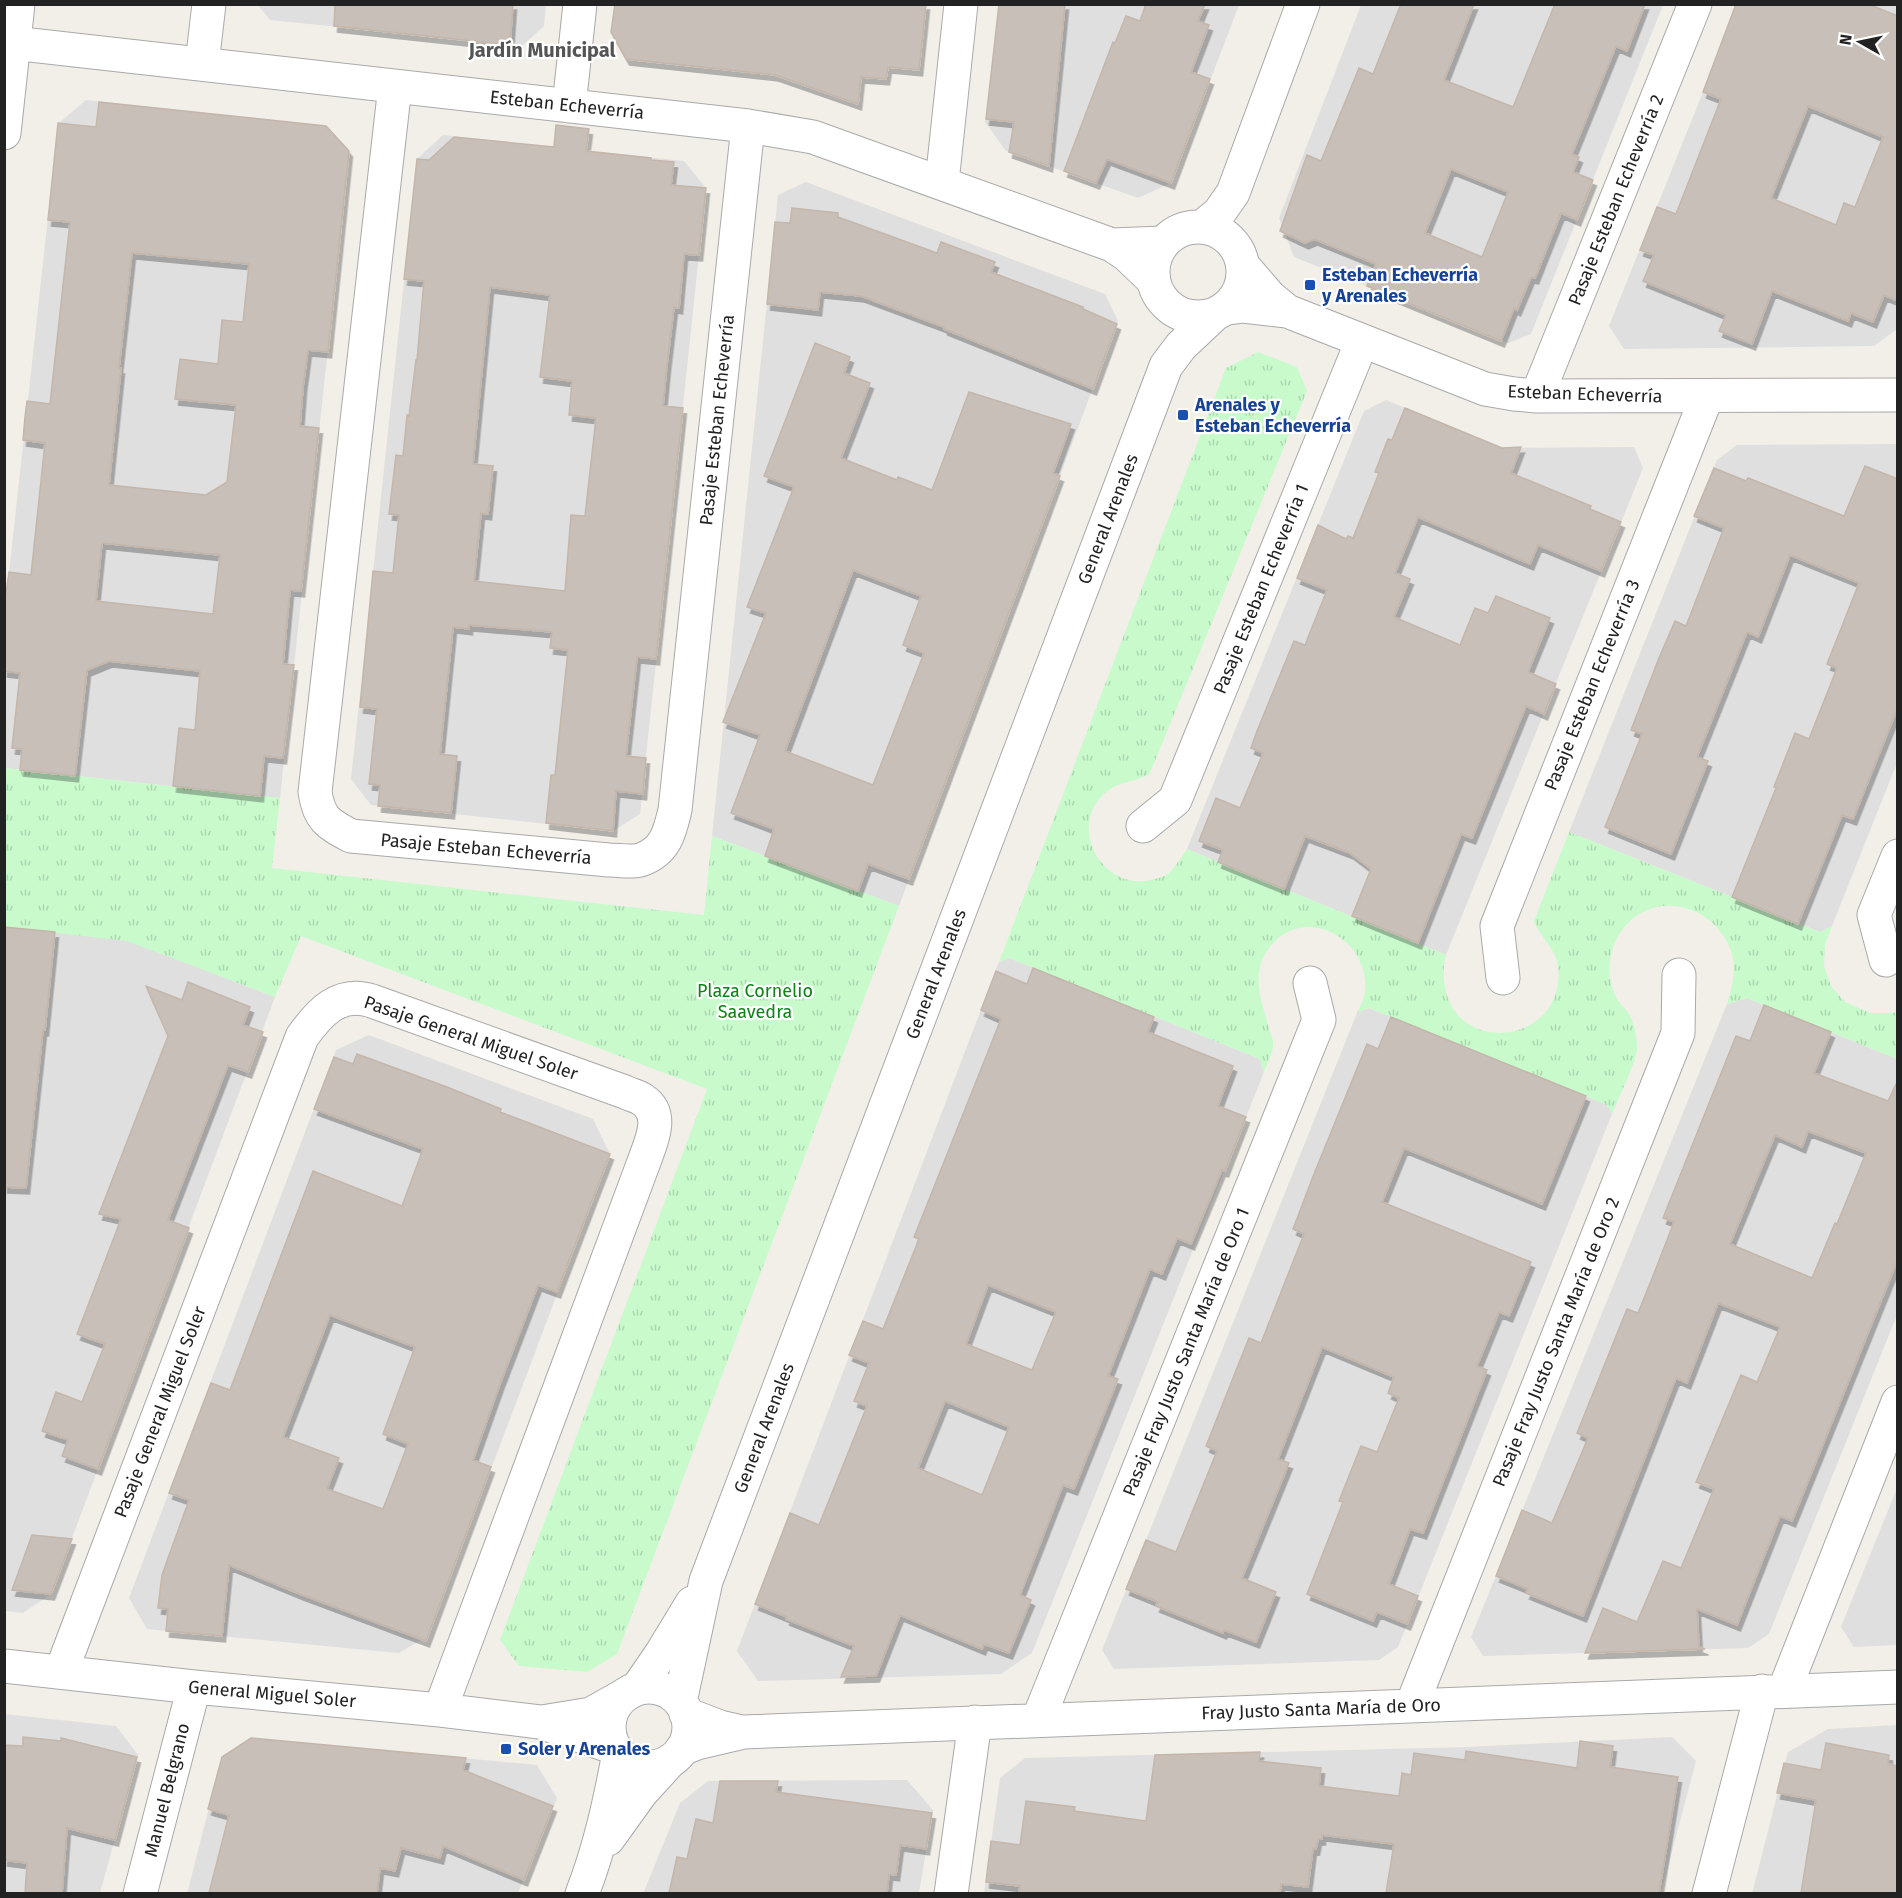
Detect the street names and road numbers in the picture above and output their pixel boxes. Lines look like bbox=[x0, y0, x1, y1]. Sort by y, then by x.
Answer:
street label: Esteban Echeverría bbox=[489, 86, 645, 124]
street label: Pasaje Esteban Echeverría 2 bbox=[1564, 91, 1668, 309]
street label: Pasaje Esteban Echeverría bbox=[695, 314, 739, 526]
street label: Esteban Echeverría bbox=[1507, 380, 1663, 408]
street label: General Arenales bbox=[1073, 451, 1143, 587]
street label: Pasaje Esteban Echeverría 1 bbox=[1209, 481, 1313, 697]
street label: Pasaje Esteban Echeverría 3 bbox=[1540, 576, 1644, 794]
street label: Pasaje Esteban Echeverría bbox=[380, 829, 592, 869]
street label: General Arenales bbox=[901, 906, 971, 1042]
street label: Pasaje General Miguel Soler bbox=[361, 991, 581, 1085]
street label: Pasaje Fray Justo Santa María de Oro 2 bbox=[1488, 1194, 1624, 1490]
street label: Pasaje Fray Justo Santa María de Oro 1 bbox=[1118, 1205, 1254, 1499]
street label: Pasaje General Miguel Soler bbox=[109, 1303, 211, 1521]
street label: General Arenales bbox=[729, 1360, 799, 1496]
street label: General Miguel Soler bbox=[187, 1676, 357, 1712]
street label: Fray Justo Santa María de Oro bbox=[1201, 1694, 1441, 1724]
street label: Manuel Belgrano bbox=[140, 1721, 194, 1859]

